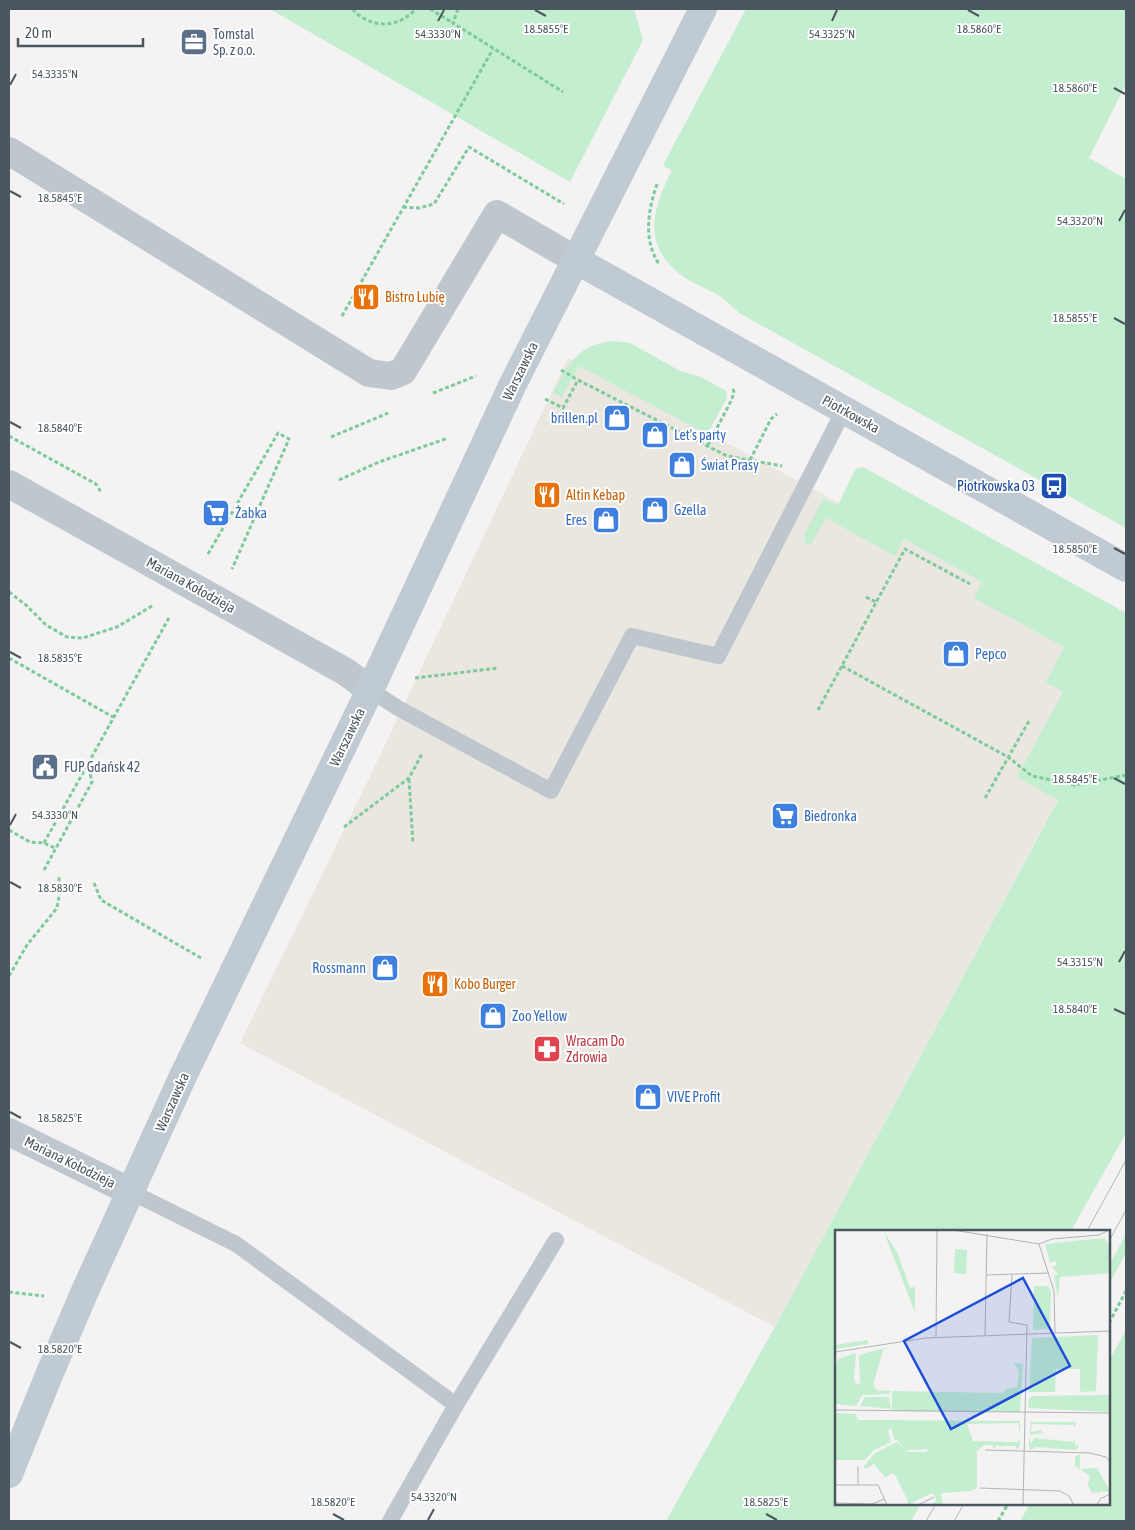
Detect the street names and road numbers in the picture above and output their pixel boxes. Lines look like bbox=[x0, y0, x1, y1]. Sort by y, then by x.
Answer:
street label: Warszawska bbox=[499, 339, 541, 403]
street label: Piotrkowska bbox=[820, 392, 882, 436]
street label: Mariana Kołodzieja bbox=[144, 554, 238, 616]
street label: Warszawska bbox=[326, 705, 368, 769]
street label: Warszawska bbox=[152, 1070, 192, 1134]
street label: Mariana Kołodzieja bbox=[22, 1133, 118, 1191]

